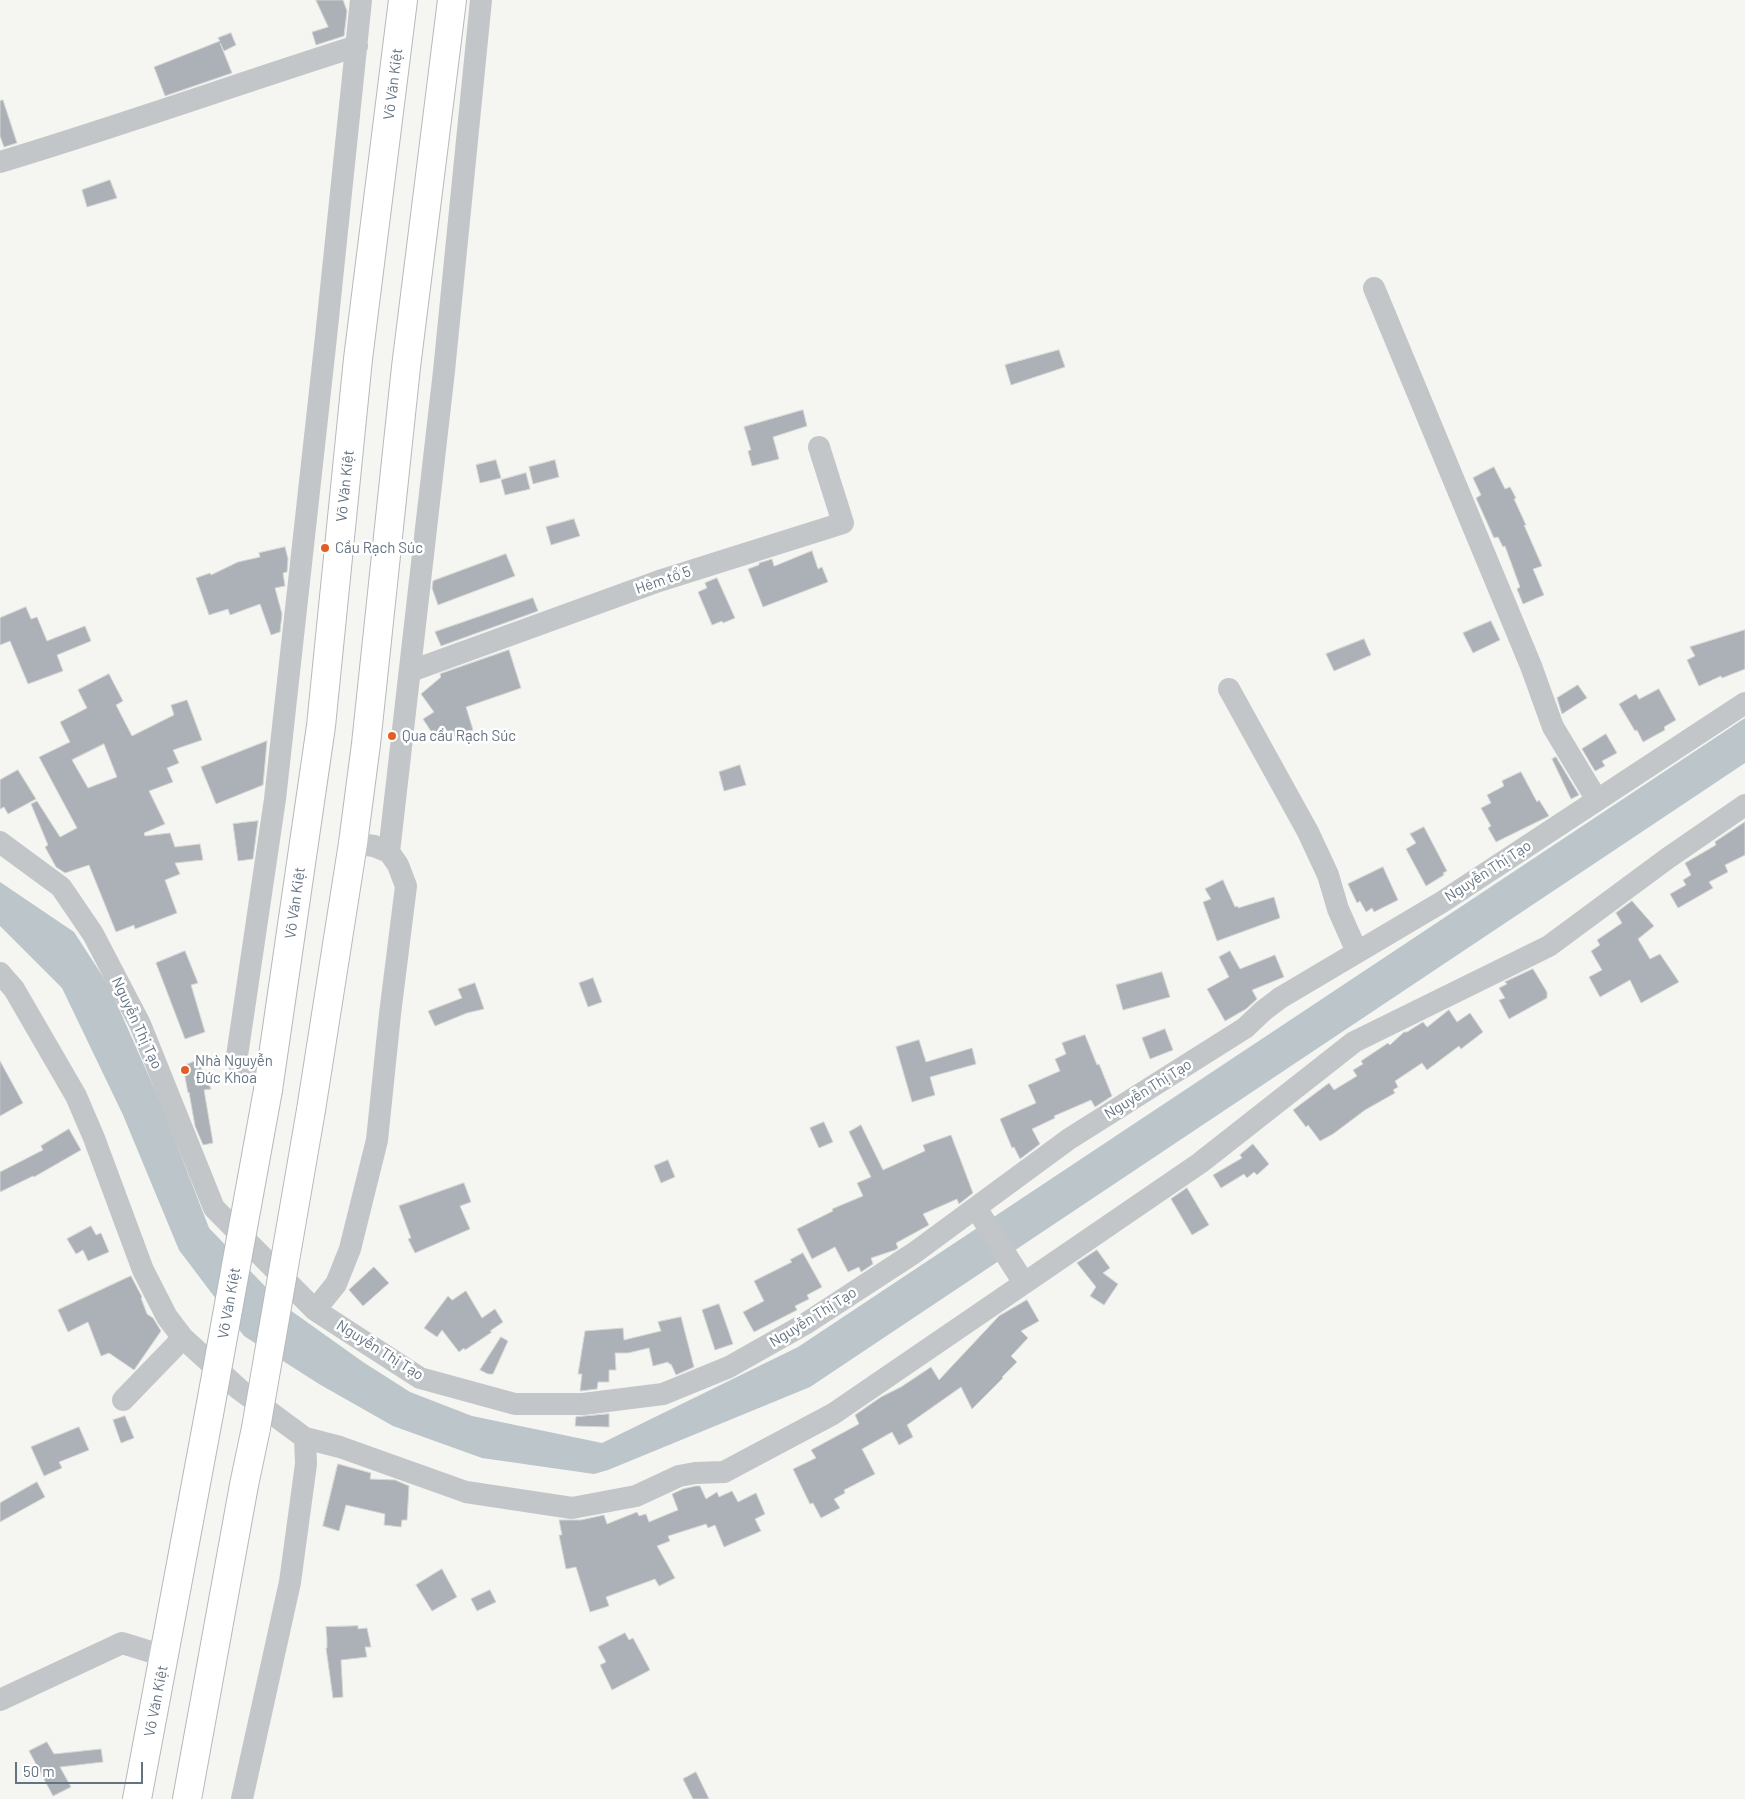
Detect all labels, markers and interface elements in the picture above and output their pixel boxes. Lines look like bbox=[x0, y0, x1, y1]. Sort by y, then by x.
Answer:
street label: Võ Văn Kiệt bbox=[380, 47, 406, 121]
street label: Võ Văn Kiệt bbox=[332, 449, 358, 523]
place label: Cầu Rạch Súc bbox=[335, 539, 423, 557]
marker: Cầu Rạch Súc bbox=[319, 542, 331, 554]
street label: Hẻm tổ 5 bbox=[633, 562, 693, 598]
place label: Qua cầu Rạch Súc bbox=[402, 727, 516, 745]
marker: Qua cầu Rạch Súc bbox=[386, 730, 398, 742]
street label: Nguyễn Thị Tạo bbox=[1441, 836, 1535, 906]
street label: Võ Văn Kiệt bbox=[281, 866, 309, 940]
street label: Nguyễn Thị Tạo bbox=[108, 974, 166, 1072]
place label: Nhà Nguyễn Đức Khoa bbox=[195, 1052, 273, 1087]
street label: Nguyễn Thị Tạo bbox=[1101, 1055, 1195, 1123]
marker: Nhà Nguyễn Đức Khoa bbox=[179, 1064, 191, 1076]
street label: Võ Văn Kiệt bbox=[214, 1266, 244, 1340]
street label: Nguyễn Thị Tạo bbox=[766, 1283, 860, 1351]
street label: Nguyễn Thị Tạo bbox=[333, 1316, 427, 1384]
street label: Võ Văn Kiệt bbox=[140, 1664, 172, 1738]
scale bar bbox=[18, 1752, 145, 1784]
text: 50 m bbox=[23, 1762, 55, 1780]

